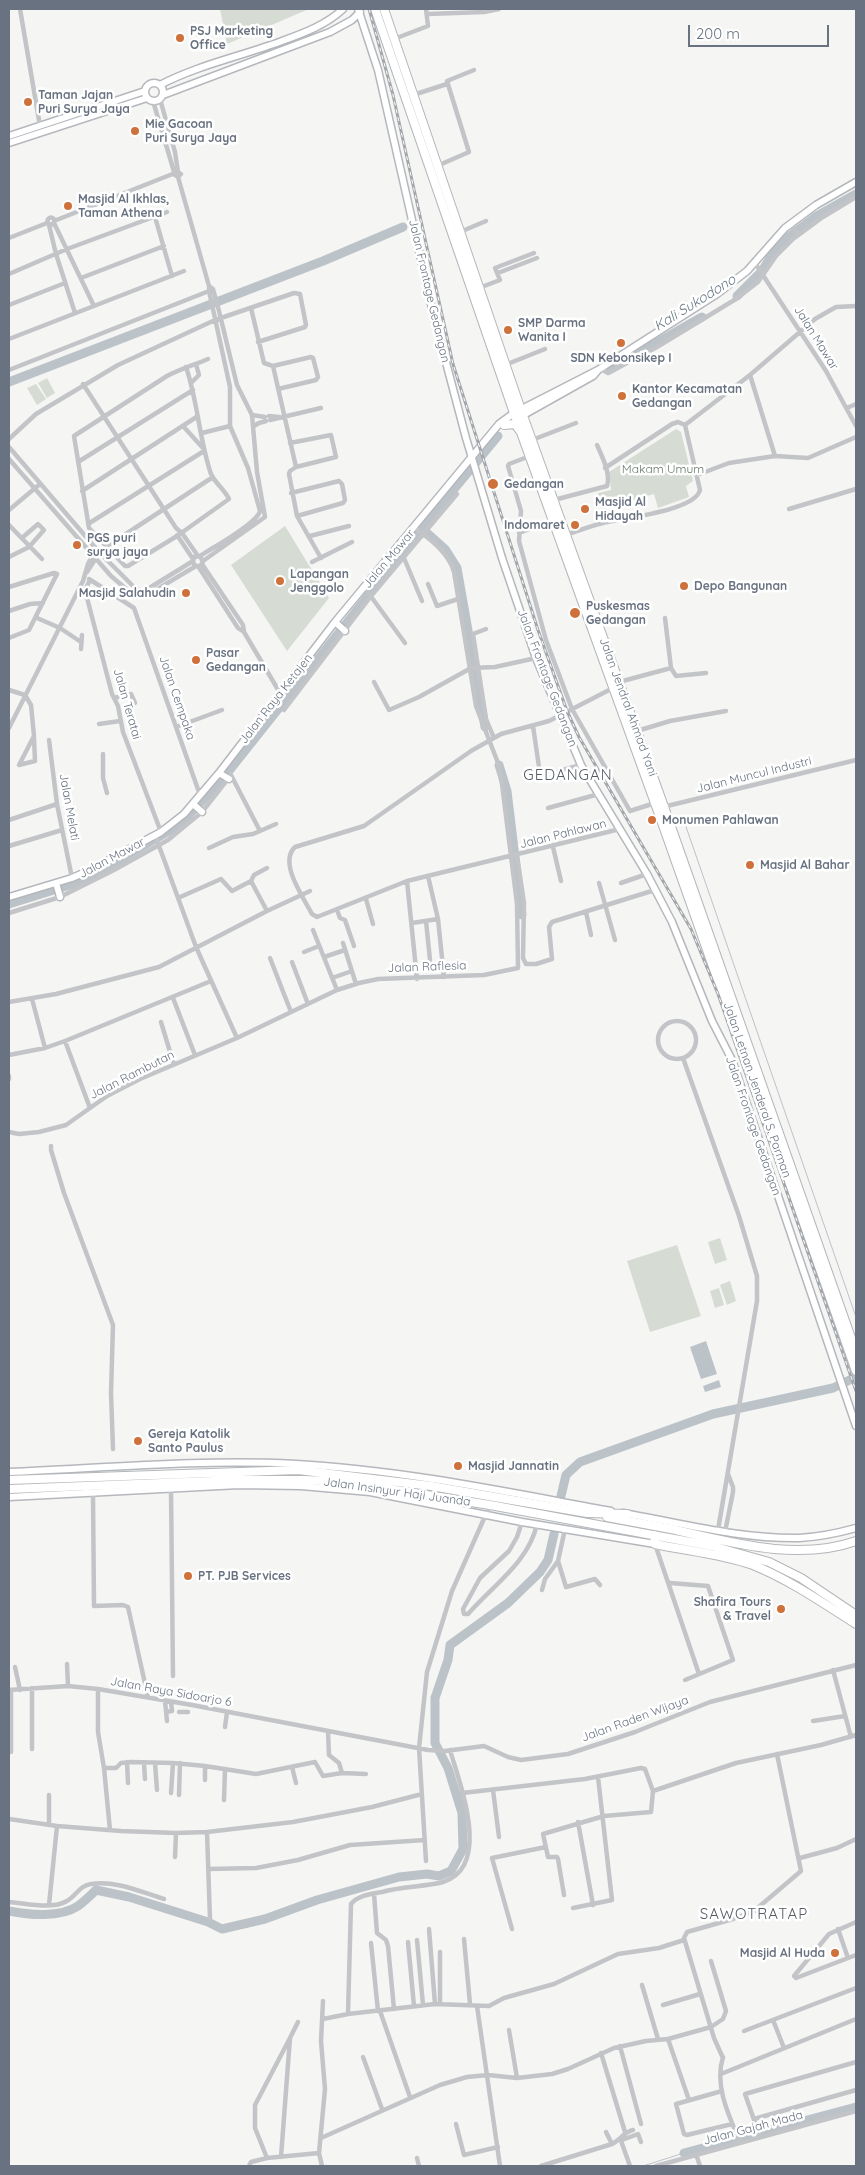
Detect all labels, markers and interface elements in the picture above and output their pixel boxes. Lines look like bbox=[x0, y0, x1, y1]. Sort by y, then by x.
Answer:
scale bar bbox=[690, 15, 831, 47]
place label: PSJ Marketing Office bbox=[190, 24, 273, 52]
text: 200 m bbox=[696, 24, 740, 43]
marker: PSJ Marketing Office bbox=[174, 32, 186, 44]
place label: Taman Jajan Puri Surya Jaya bbox=[38, 88, 130, 116]
marker: Taman Jajan Puri Surya Jaya bbox=[22, 96, 34, 108]
place label: Mie Gacoan Puri Surya Jaya bbox=[145, 117, 237, 145]
marker: Mie Gacoan Puri Surya Jaya bbox=[129, 125, 141, 137]
place label: Masjid Al Ikhlas, Taman Athena bbox=[78, 192, 169, 220]
marker: Masjid Al Ikhlas, Taman Athena bbox=[62, 200, 74, 212]
street label: Jalan Frontage Gedangan bbox=[406, 218, 452, 364]
water label: Kali Sukodono bbox=[651, 271, 739, 335]
street label: Jalan Mawar bbox=[791, 303, 841, 373]
place label: SMP Darma Wanita I bbox=[518, 316, 586, 344]
marker: SMP Darma Wanita I bbox=[502, 324, 514, 336]
marker: SDN Kebonsikep I bbox=[615, 337, 627, 349]
place label: SDN Kebonsikep I bbox=[570, 351, 672, 365]
place label: Kantor Kecamatan Gedangan bbox=[632, 382, 742, 410]
marker: Kantor Kecamatan Gedangan bbox=[616, 390, 628, 402]
park label: Makam Umum bbox=[622, 462, 704, 476]
marker: Gedangan bbox=[486, 477, 500, 491]
place label: Gedangan bbox=[504, 477, 564, 491]
place label: Masjid Al Hidayah bbox=[595, 495, 646, 523]
marker: Masjid Al Hidayah bbox=[579, 503, 591, 515]
place label: Indomaret bbox=[504, 518, 565, 532]
marker: Indomaret bbox=[569, 519, 581, 531]
street label: Jalan Mawar bbox=[360, 527, 418, 591]
place label: PGS puri surya jaya bbox=[87, 531, 148, 559]
marker: PGS puri surya jaya bbox=[71, 539, 83, 551]
place label: Lapangan Jenggolo bbox=[290, 567, 349, 595]
marker: Lapangan Jenggolo bbox=[274, 575, 286, 587]
place label: Depo Bangunan bbox=[694, 579, 787, 593]
marker: Depo Bangunan bbox=[678, 580, 690, 592]
place label: Masjid Salahudin bbox=[79, 586, 176, 600]
marker: Masjid Salahudin bbox=[180, 587, 192, 599]
place label: Puskesmas Gedangan bbox=[586, 599, 650, 627]
marker: Puskesmas Gedangan bbox=[568, 606, 582, 620]
street label: Jalan Frontage Gedangan bbox=[514, 607, 580, 749]
street label: Jalan Jendral Ahmad Yani bbox=[596, 636, 660, 778]
place label: Pasar Gedangan bbox=[206, 646, 266, 674]
street label: Jalan Raya Ketajen bbox=[236, 651, 316, 747]
street label: Jalan Cempaka bbox=[156, 654, 198, 742]
marker: Pasar Gedangan bbox=[190, 654, 202, 666]
street label: Jalan Teratai bbox=[110, 667, 144, 741]
street label: Jalan Muncul Industri bbox=[695, 754, 813, 796]
district label: GEDANGAN bbox=[522, 766, 614, 784]
street label: Jalan Melati bbox=[56, 772, 82, 842]
place label: Monumen Pahlawan bbox=[662, 813, 779, 827]
marker: Monumen Pahlawan bbox=[646, 814, 658, 826]
street label: Jalan Pahlawan bbox=[518, 816, 608, 852]
street label: Jalan Mawar bbox=[77, 835, 147, 881]
place label: Masjid Al Bahar bbox=[760, 858, 850, 872]
marker: Masjid Al Bahar bbox=[744, 859, 756, 871]
street label: Jalan Raflesia bbox=[387, 958, 467, 976]
street label: Jalan Letnan Jenderal S. Parman bbox=[720, 1000, 794, 1180]
street label: Jalan Rambutan bbox=[87, 1047, 177, 1103]
street label: Jalan Frontage Gedangan bbox=[722, 1054, 784, 1198]
place label: Gereja Katolik Santo Paulus bbox=[148, 1427, 230, 1455]
marker: Gereja Katolik Santo Paulus bbox=[132, 1435, 144, 1447]
place label: Masjid Jannatin bbox=[468, 1459, 559, 1473]
marker: Masjid Jannatin bbox=[452, 1460, 464, 1472]
street label: Jalan Insinyur Haji Juanda bbox=[323, 1475, 471, 1509]
place label: PT. PJB Services bbox=[198, 1569, 291, 1583]
marker: PT. PJB Services bbox=[182, 1570, 194, 1582]
place label: Shafira Tours & Travel bbox=[694, 1595, 771, 1623]
marker: Shafira Tours & Travel bbox=[775, 1603, 787, 1615]
street label: Jalan Raya Sidoarjo 6 bbox=[109, 1674, 233, 1710]
street label: Jalan Raden Wijaya bbox=[580, 1693, 690, 1745]
district label: SAWOTRATAP bbox=[699, 1905, 809, 1923]
place label: Masjid Al Huda bbox=[740, 1946, 825, 1960]
marker: Masjid Al Huda bbox=[829, 1947, 841, 1959]
street label: Jalan Gajah Mada bbox=[702, 2108, 804, 2148]

